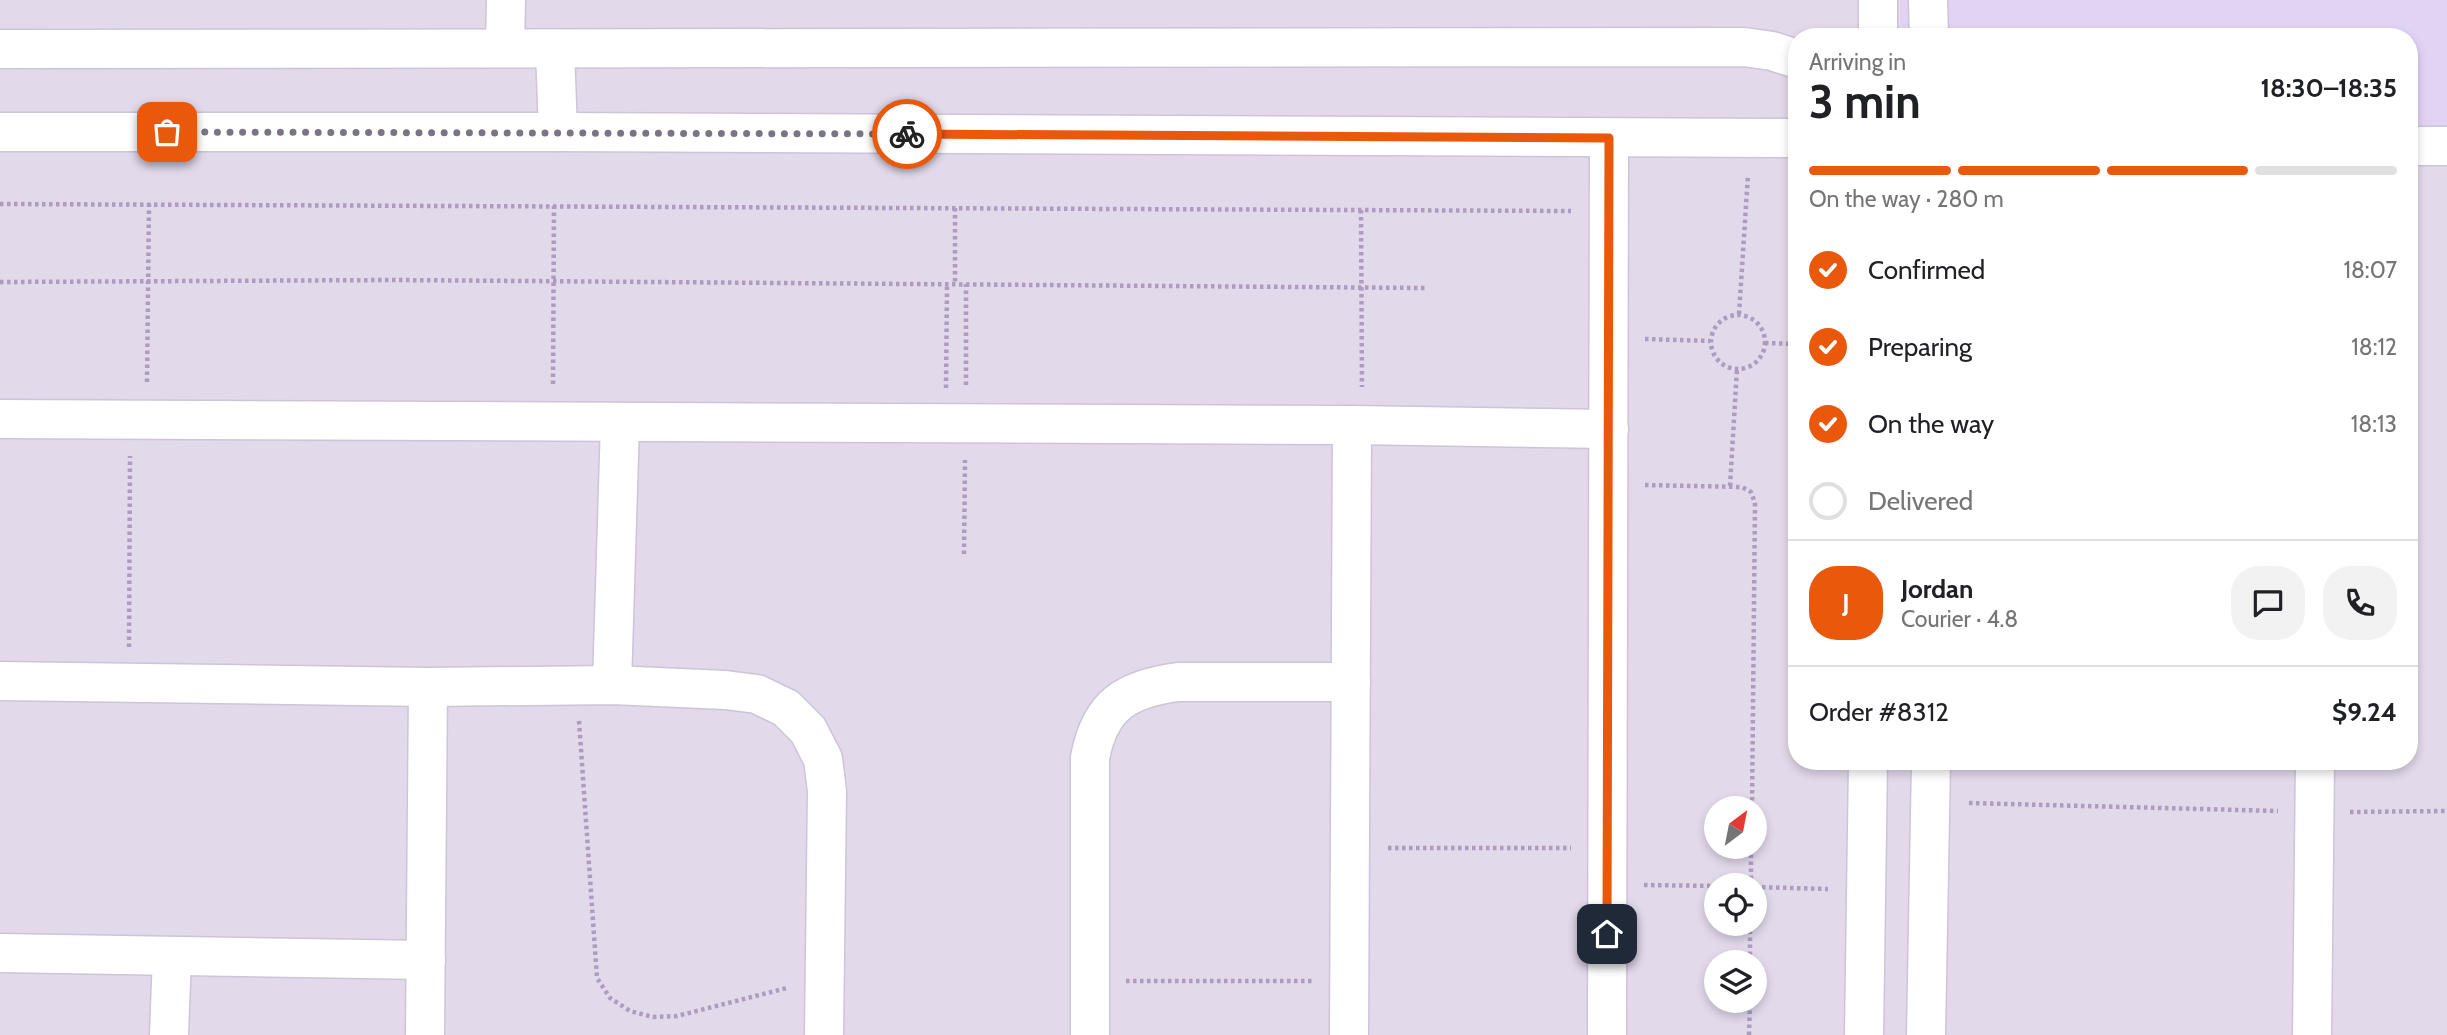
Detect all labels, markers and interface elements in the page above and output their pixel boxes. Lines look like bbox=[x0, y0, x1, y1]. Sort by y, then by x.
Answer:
text: Arriving in bbox=[1809, 48, 1906, 76]
text: 18:30–18:35 bbox=[2260, 72, 2397, 104]
text: 3 min bbox=[1809, 74, 1921, 130]
courier bbox=[872, 99, 942, 169]
pin bbox=[137, 102, 197, 162]
icon: bag bbox=[148, 113, 186, 151]
icon: bike bbox=[888, 115, 926, 153]
text: On the way · 280 m bbox=[1809, 185, 2004, 213]
icon: check bbox=[1809, 251, 1847, 289]
text: Confirmed bbox=[1868, 254, 1985, 286]
text: 18:07 bbox=[2343, 256, 2397, 284]
icon: check bbox=[1809, 328, 1847, 366]
text: Preparing bbox=[1868, 331, 1972, 363]
text: 18:12 bbox=[2351, 333, 2397, 361]
icon: check bbox=[1809, 405, 1847, 443]
text: On the way bbox=[1868, 408, 1994, 440]
text: 18:13 bbox=[2351, 410, 2397, 438]
text: Delivered bbox=[1868, 485, 1973, 517]
button: chat bbox=[2231, 566, 2305, 640]
button: phone bbox=[2323, 566, 2397, 640]
text: Jordan bbox=[1901, 573, 1973, 605]
text: J bbox=[1842, 587, 1850, 619]
text: Courier · 4.8 bbox=[1901, 605, 2018, 633]
text: Order #8312 bbox=[1809, 696, 1949, 728]
text: $9.24 bbox=[2332, 696, 2397, 728]
north arrow bbox=[1704, 796, 1768, 859]
map controls bbox=[1704, 796, 1767, 1013]
button: locate bbox=[1704, 873, 1767, 936]
pin bbox=[1577, 904, 1637, 964]
icon: home bbox=[1588, 915, 1626, 953]
button: layers bbox=[1704, 950, 1767, 1013]

